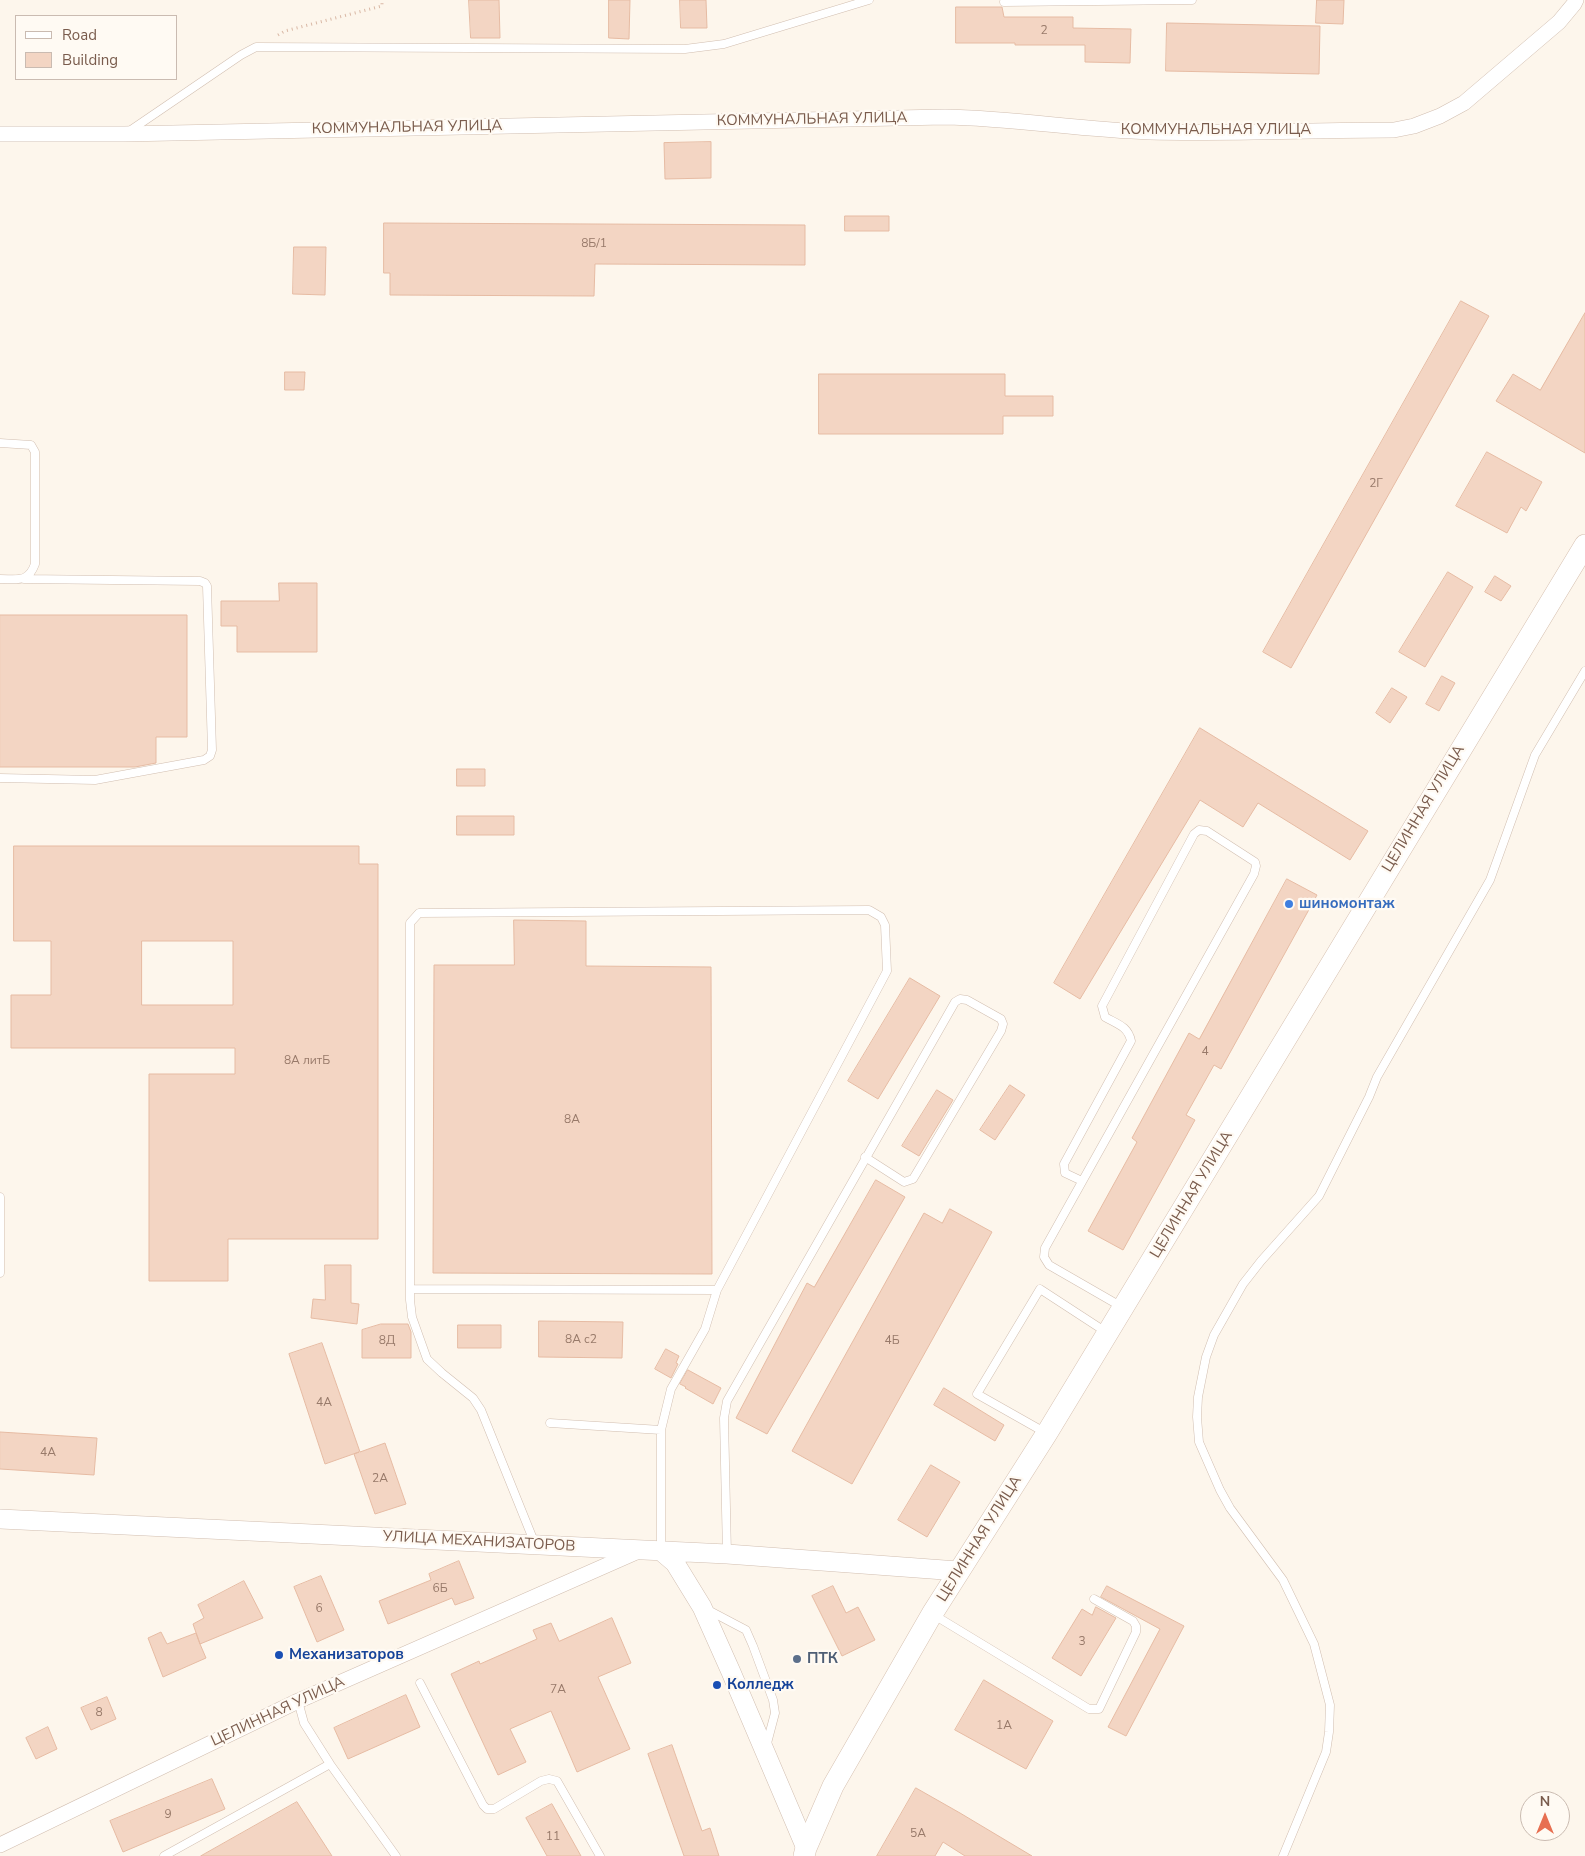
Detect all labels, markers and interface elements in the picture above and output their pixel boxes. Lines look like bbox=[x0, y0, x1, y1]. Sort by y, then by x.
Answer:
legend bbox=[15, 15, 178, 80]
house number: 2 bbox=[1040, 24, 1048, 38]
text: Road bbox=[62, 25, 97, 45]
text: Building bbox=[62, 50, 118, 70]
street label: КОММУНАЛЬНАЯ УЛИЦА bbox=[717, 109, 907, 131]
street label: КОММУНАЛЬНАЯ УЛИЦА bbox=[312, 117, 502, 139]
street label: КОММУНАЛЬНАЯ УЛИЦА bbox=[1121, 121, 1311, 139]
house number: 8Б/1 bbox=[581, 237, 607, 251]
house number: 2Г bbox=[1369, 477, 1383, 491]
street label: ЦЕЛИННАЯ УЛИЦА bbox=[1379, 742, 1469, 876]
place label: шиномонтаж bbox=[1299, 895, 1395, 913]
marker: шиномонтаж bbox=[1283, 898, 1295, 910]
house number: 4 bbox=[1201, 1045, 1209, 1059]
house number: 8А литБ bbox=[284, 1054, 330, 1068]
house number: 8А bbox=[564, 1113, 580, 1127]
street label: ЦЕЛИННАЯ УЛИЦА bbox=[1147, 1128, 1237, 1262]
house number: 8А с2 bbox=[565, 1333, 597, 1347]
house number: 8Д bbox=[379, 1334, 395, 1348]
house number: 4Б bbox=[884, 1334, 900, 1348]
house number: 4А bbox=[316, 1396, 332, 1410]
house number: 4А bbox=[40, 1446, 56, 1460]
house number: 2А bbox=[372, 1472, 388, 1486]
street label: ЦЕЛИННАЯ УЛИЦА bbox=[934, 1473, 1026, 1605]
street label: УЛИЦА МЕХАНИЗАТОРОВ bbox=[382, 1528, 576, 1556]
house number: 6Б bbox=[432, 1582, 448, 1596]
house number: 6 bbox=[315, 1602, 323, 1616]
house number: 3 bbox=[1078, 1635, 1086, 1649]
place label: Механизаторов bbox=[289, 1646, 404, 1664]
marker: Механизаторов bbox=[273, 1649, 285, 1661]
place label: ПТК bbox=[807, 1650, 838, 1668]
marker: ПТК bbox=[791, 1653, 803, 1665]
street label: ЦЕЛИННАЯ УЛИЦА bbox=[208, 1673, 348, 1751]
place label: Колледж bbox=[727, 1676, 794, 1694]
marker: Колледж bbox=[711, 1679, 723, 1691]
house number: 7А bbox=[550, 1683, 566, 1697]
house number: 8 bbox=[95, 1706, 103, 1720]
house number: 1А bbox=[996, 1719, 1012, 1733]
north arrow bbox=[1520, 1791, 1570, 1841]
text: N bbox=[1540, 1792, 1550, 1811]
house number: 9 bbox=[164, 1808, 172, 1822]
house number: 5А bbox=[910, 1827, 926, 1841]
house number: 11 bbox=[546, 1830, 560, 1844]

